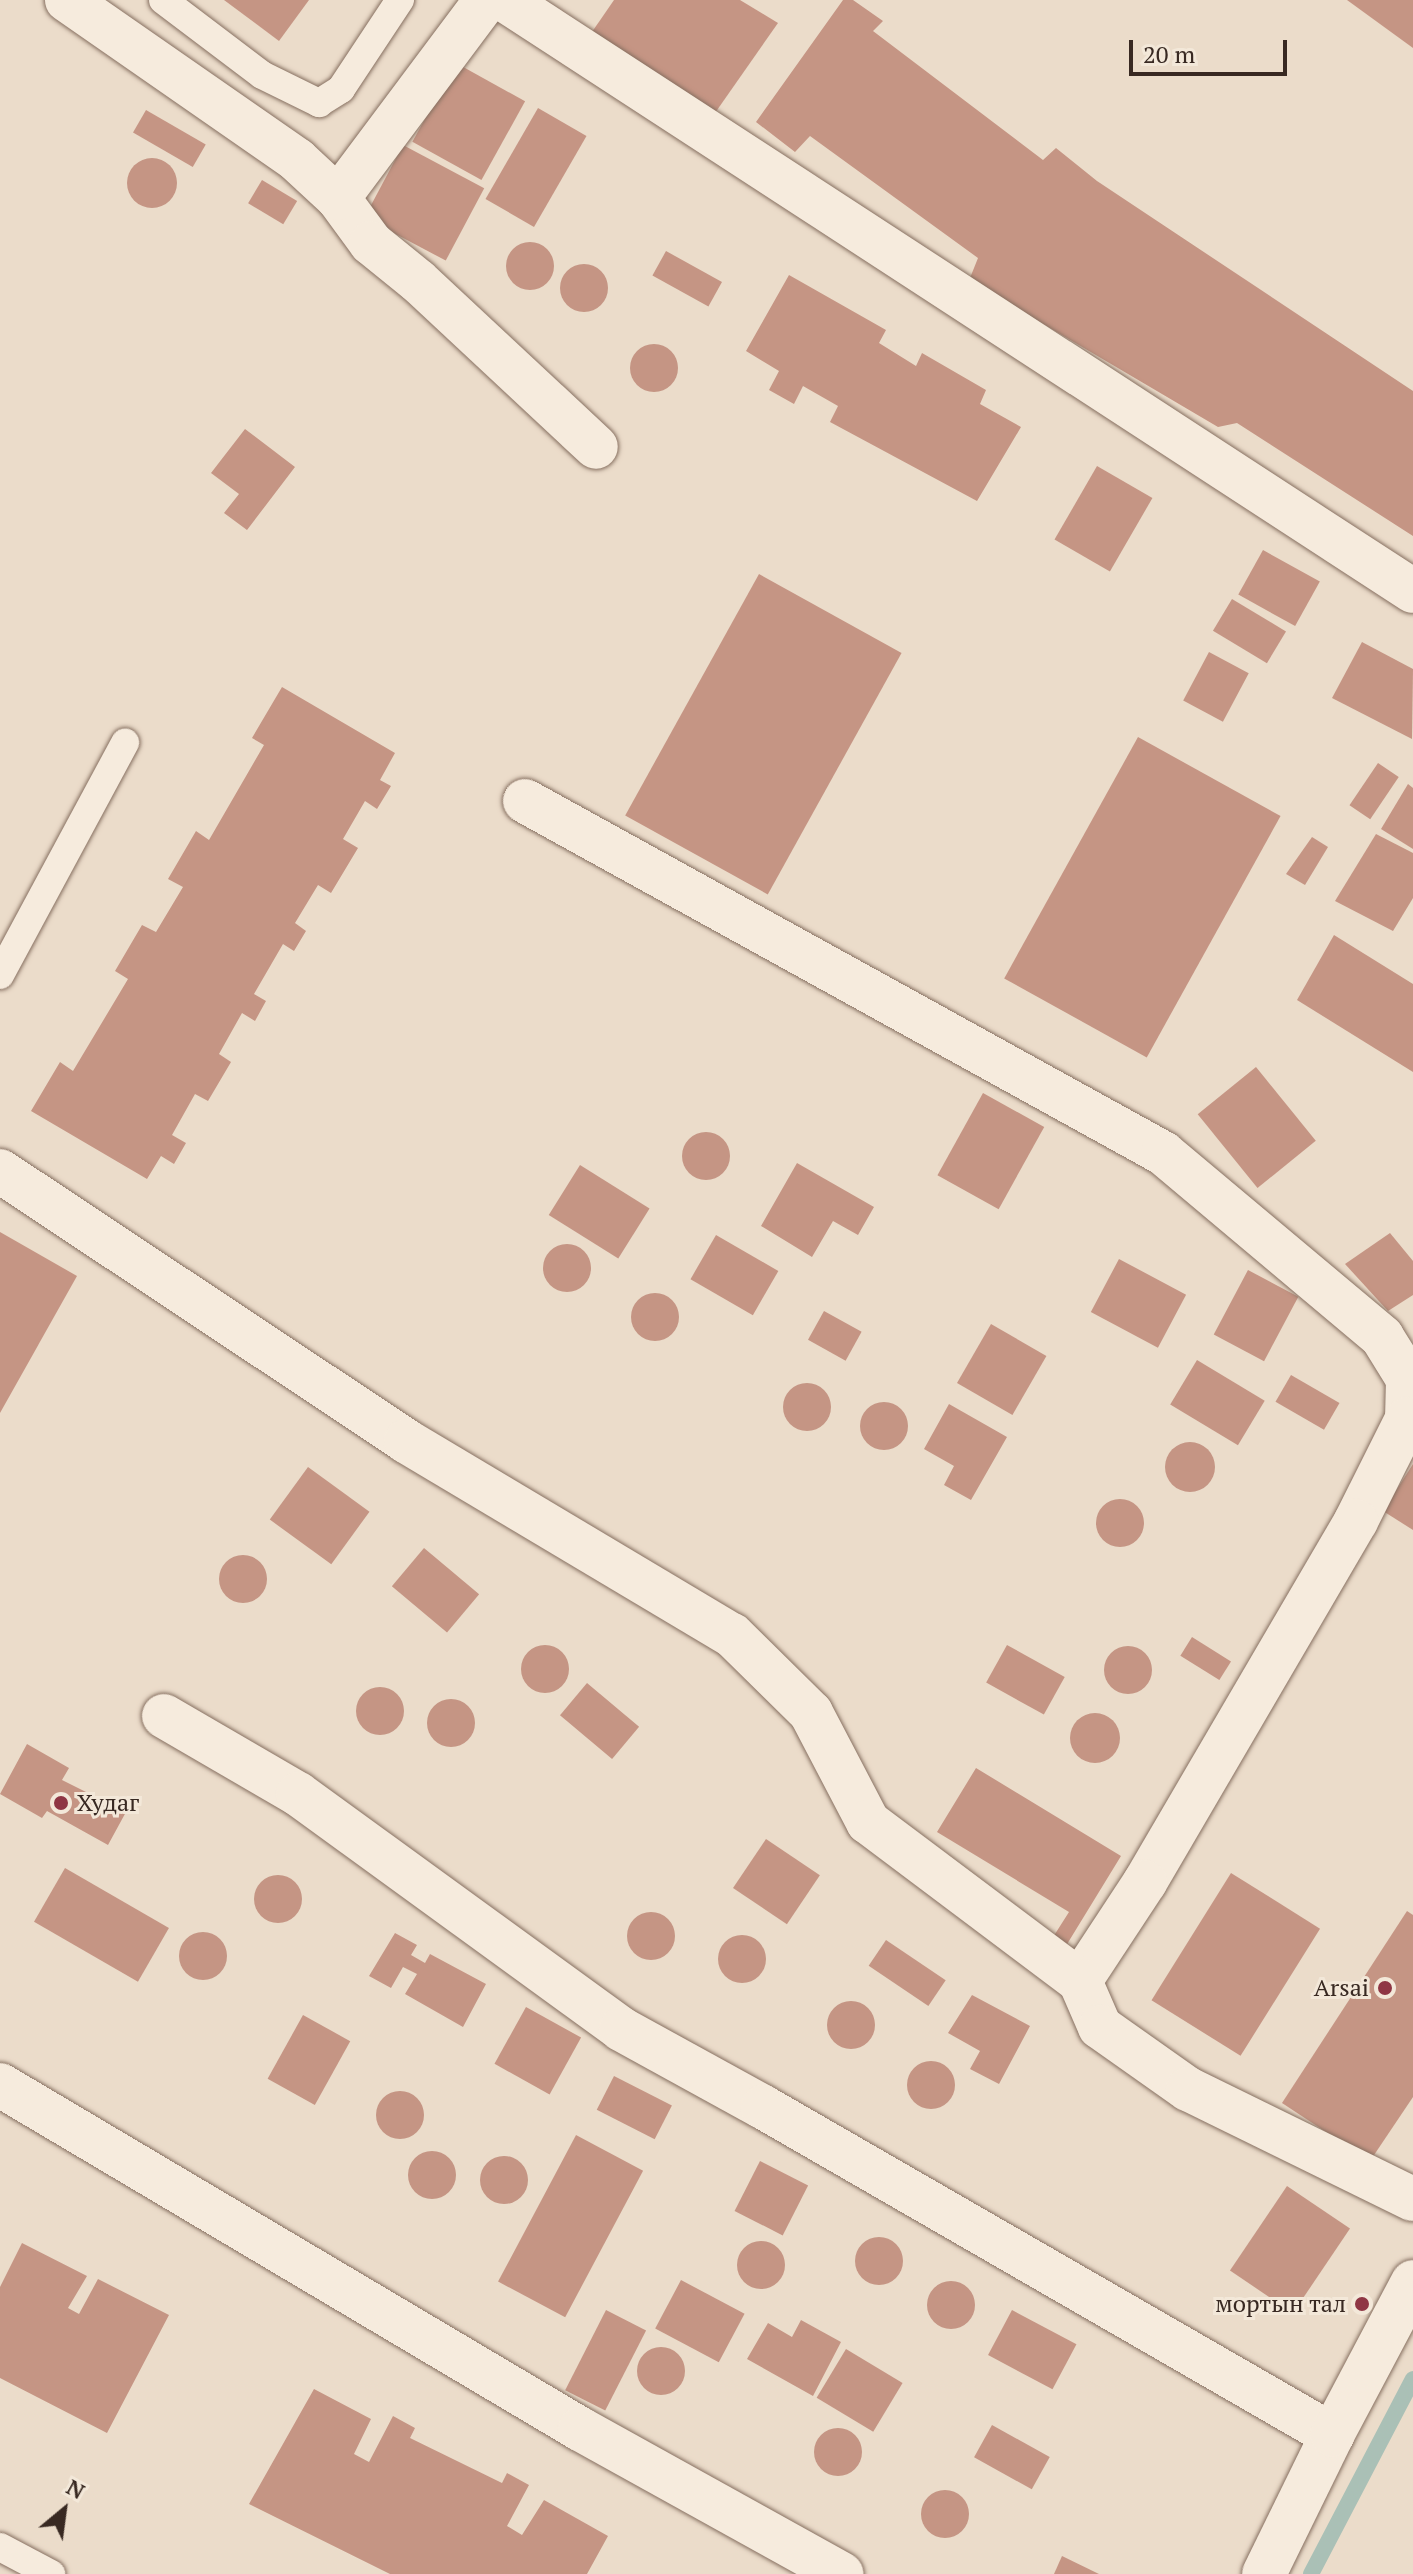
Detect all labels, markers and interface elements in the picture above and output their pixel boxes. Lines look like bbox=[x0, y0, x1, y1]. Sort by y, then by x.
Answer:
scale bar bbox=[1133, 24, 1291, 74]
text: 20 m bbox=[1143, 38, 1195, 70]
place label: Худаг bbox=[77, 1789, 139, 1817]
marker: Худаг bbox=[52, 1794, 70, 1812]
place label: Arsai bbox=[1314, 1974, 1369, 2002]
marker: Arsai bbox=[1376, 1979, 1394, 1997]
place label: мортын тал bbox=[1215, 2290, 1346, 2318]
marker: мортын тал bbox=[1353, 2295, 1371, 2313]
north arrow bbox=[24, 2470, 104, 2550]
text: N bbox=[62, 2472, 90, 2505]

